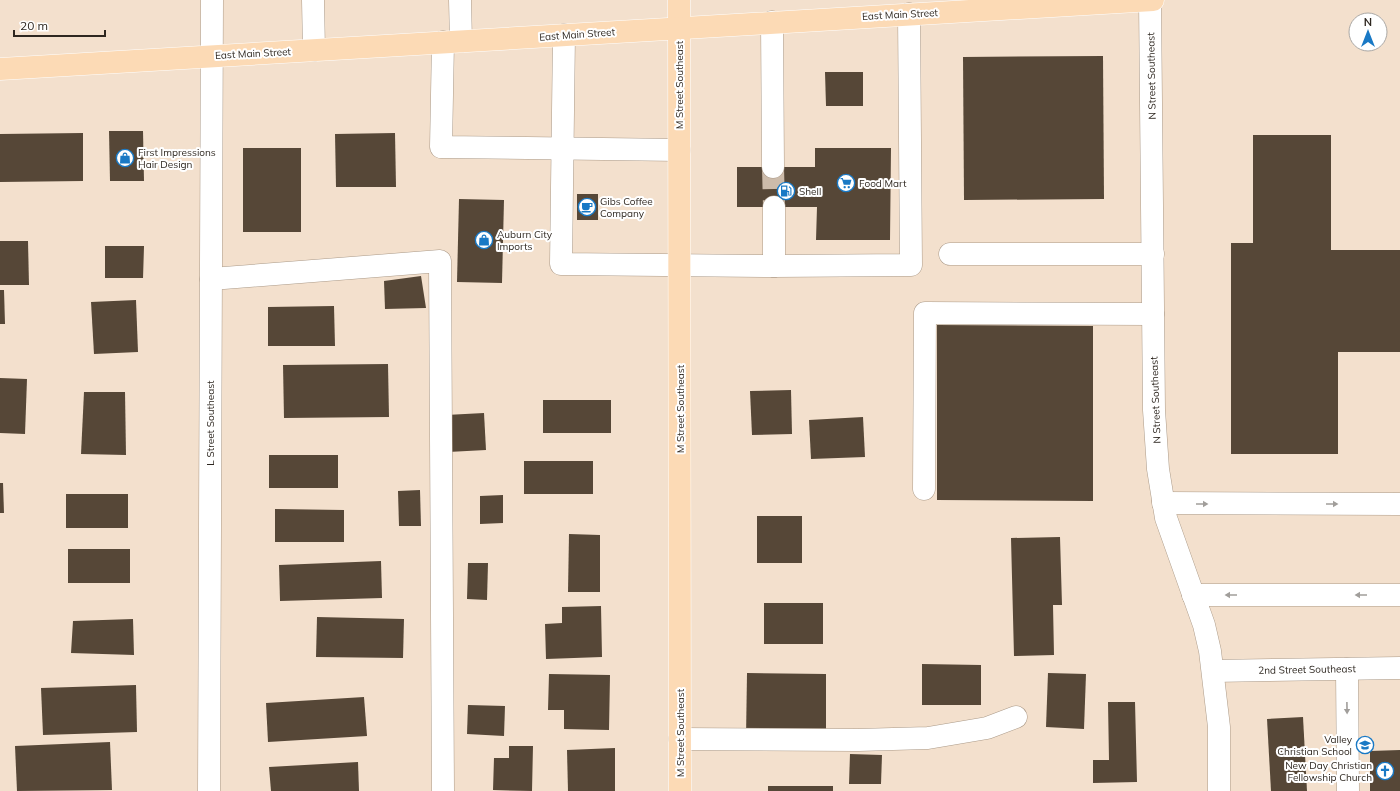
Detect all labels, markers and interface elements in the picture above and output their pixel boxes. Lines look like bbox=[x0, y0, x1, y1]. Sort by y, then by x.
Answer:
street label: East Main Street bbox=[862, 6, 939, 23]
scale bar bbox=[14, 12, 105, 38]
north arrow bbox=[1348, 12, 1388, 52]
text: N bbox=[1364, 15, 1372, 29]
text: 20 m bbox=[20, 18, 48, 33]
street label: East Main Street bbox=[539, 25, 616, 44]
street label: N Street Southeast bbox=[1144, 32, 1159, 120]
street label: M Street Southeast bbox=[673, 40, 686, 129]
street label: East Main Street bbox=[215, 45, 292, 62]
place label: First Impressions Hair Design bbox=[138, 146, 216, 171]
shop icon: First Impressions Hair Design bbox=[115, 148, 135, 168]
supermarket icon: Food Mart bbox=[836, 173, 856, 193]
place label: Food Mart bbox=[859, 177, 907, 190]
fuel station icon: Shell bbox=[776, 181, 796, 201]
place label: Shell bbox=[799, 185, 821, 198]
place label: Gibs Coffee Company bbox=[600, 195, 653, 220]
cafe icon: Gibs Coffee Company bbox=[577, 197, 597, 217]
place label: Auburn City Imports bbox=[497, 228, 553, 253]
shop icon: Auburn City Imports bbox=[474, 230, 494, 250]
street label: N Street Southeast bbox=[1147, 356, 1164, 444]
street label: M Street Southeast bbox=[674, 364, 687, 453]
street label: L Street Southeast bbox=[204, 380, 217, 466]
one-way arrow bbox=[1196, 501, 1209, 507]
one-way arrow bbox=[1326, 501, 1339, 507]
one-way arrow bbox=[1224, 592, 1237, 598]
one-way arrow bbox=[1354, 592, 1367, 598]
street label: 2nd Street Southeast bbox=[1258, 662, 1356, 677]
street label: M Street Southeast bbox=[674, 688, 687, 777]
one-way arrow bbox=[1344, 702, 1350, 715]
place label: Valley Christian School bbox=[1277, 733, 1353, 758]
school or university icon: Valley Christian School bbox=[1355, 735, 1375, 755]
place label: New Day Christian Fellowship Church bbox=[1285, 759, 1372, 784]
church icon: New Day Christian Fellowship Church bbox=[1375, 761, 1395, 781]

